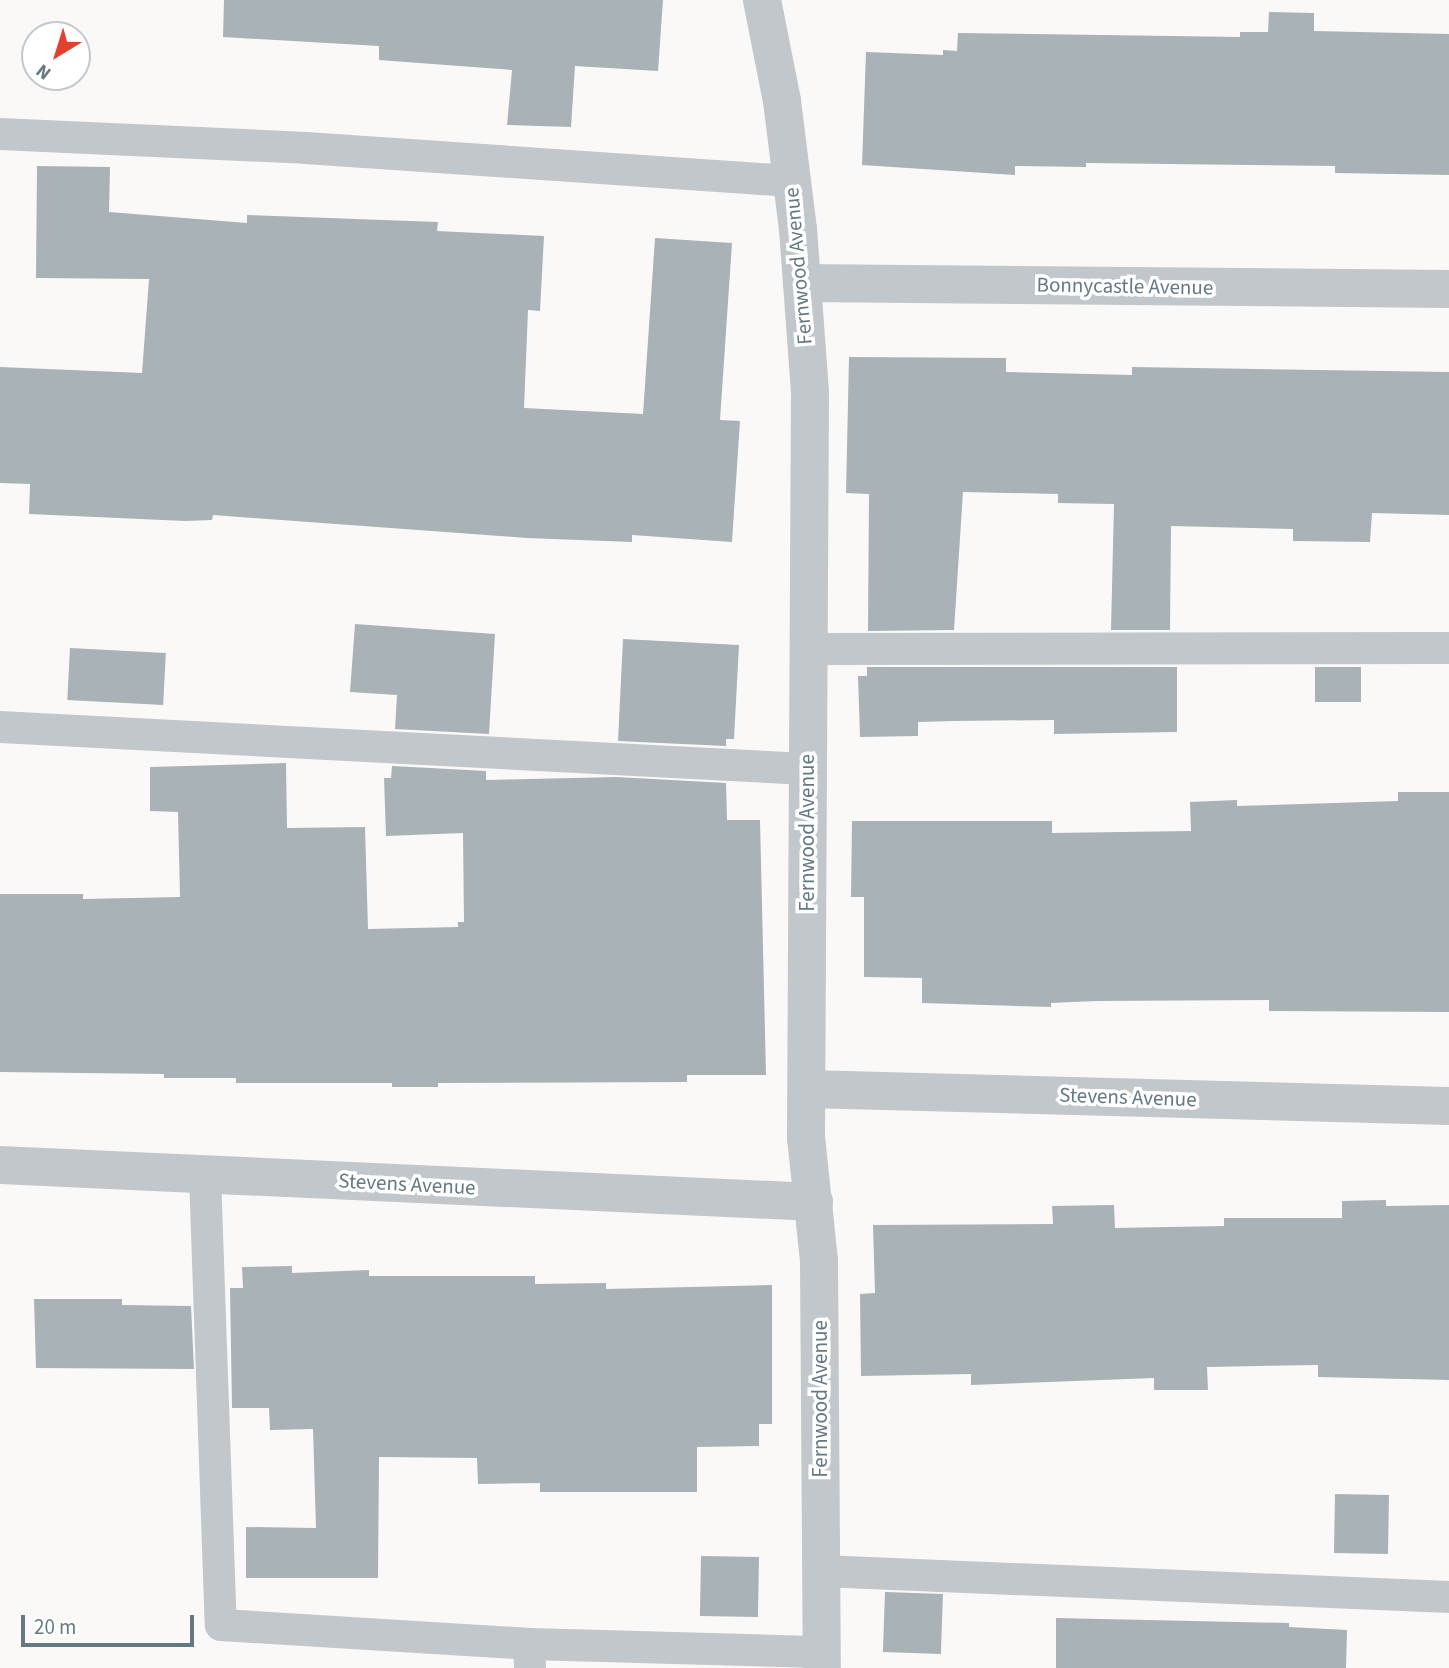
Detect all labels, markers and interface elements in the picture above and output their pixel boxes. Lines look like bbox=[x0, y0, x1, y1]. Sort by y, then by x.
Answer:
north arrow bbox=[21, 21, 91, 91]
text: N bbox=[31, 57, 57, 86]
street label: Fernwood Avenue bbox=[779, 186, 817, 346]
street label: Bonnycastle Avenue bbox=[1037, 272, 1213, 300]
street label: Fernwood Avenue bbox=[794, 754, 820, 912]
street label: Stevens Avenue bbox=[1059, 1082, 1197, 1112]
street label: Stevens Avenue bbox=[338, 1168, 476, 1200]
street label: Fernwood Avenue bbox=[807, 1320, 833, 1478]
scale bar bbox=[24, 1602, 198, 1646]
text: 20 m bbox=[34, 1612, 76, 1642]

